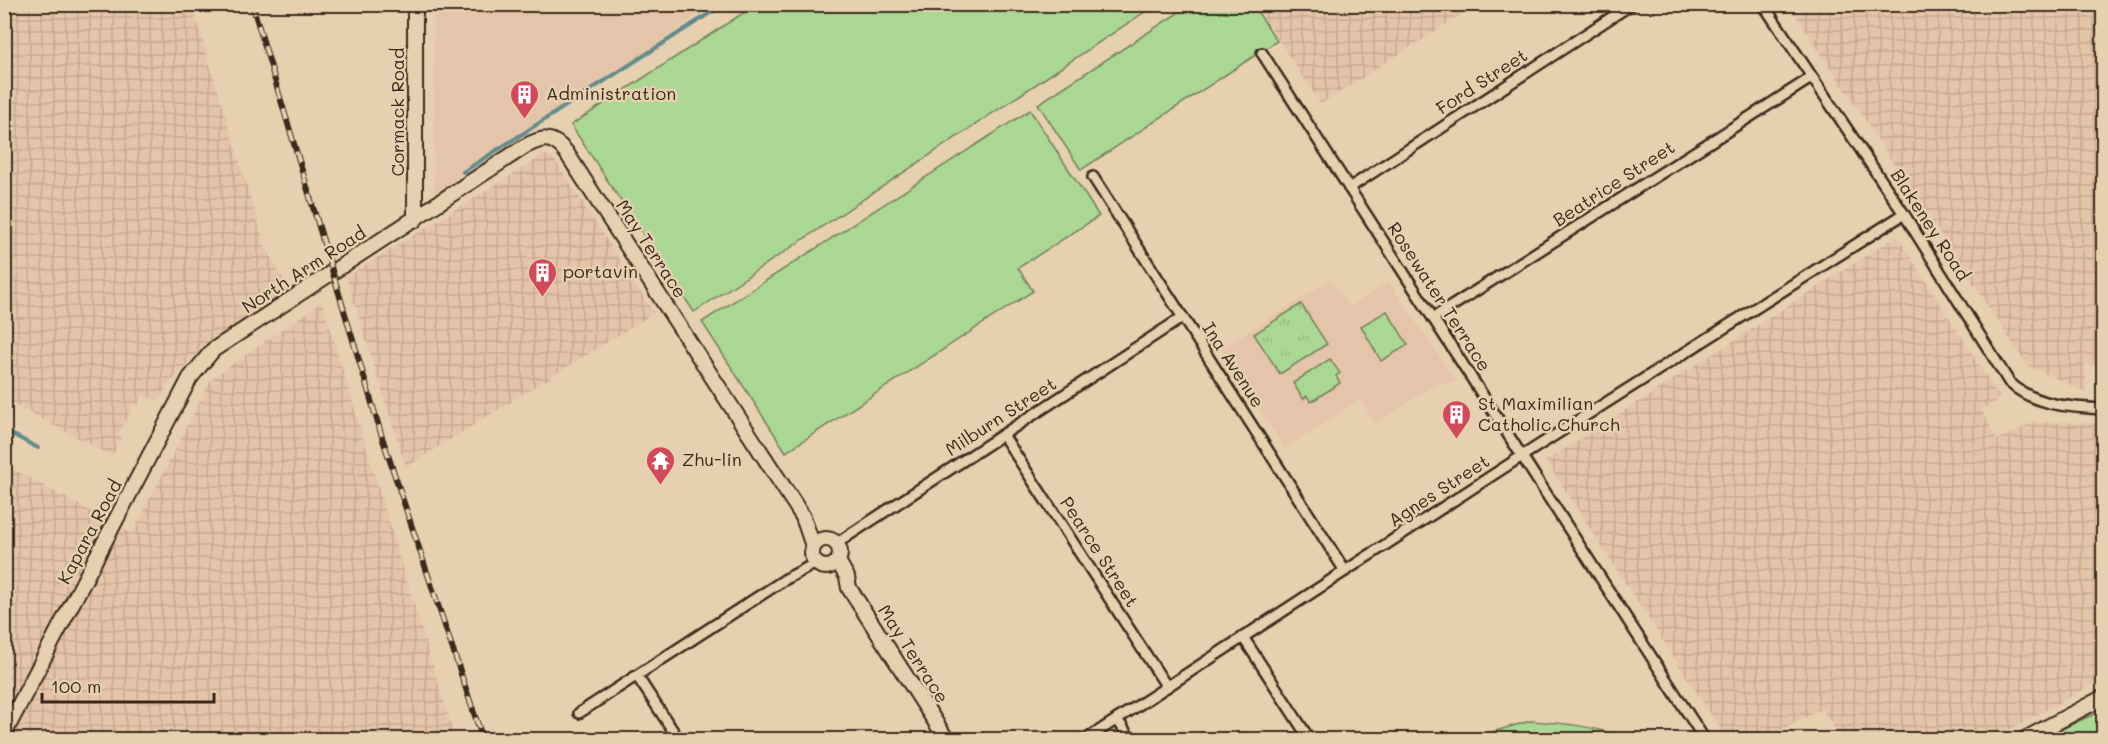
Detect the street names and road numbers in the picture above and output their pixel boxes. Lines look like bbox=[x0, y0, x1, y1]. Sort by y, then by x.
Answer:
street label: Ford Street bbox=[1431, 43, 1532, 120]
street label: Cormack Road bbox=[385, 48, 409, 176]
street label: Beatrice Street bbox=[1548, 135, 1679, 232]
street label: Blakeney Road bbox=[1886, 164, 1976, 285]
street label: May Terrace bbox=[611, 195, 693, 302]
street label: Rosewater Terrace bbox=[1383, 217, 1497, 376]
street label: North Arm Road bbox=[237, 220, 370, 318]
street label: Ina Avenue bbox=[1197, 317, 1270, 412]
street label: Milburn Street bbox=[940, 371, 1061, 461]
street label: Agnes Street bbox=[1383, 449, 1494, 532]
street label: Kapara Road bbox=[51, 475, 127, 588]
street label: Pearce Street bbox=[1055, 492, 1145, 611]
street label: May Terrace bbox=[873, 600, 955, 707]

